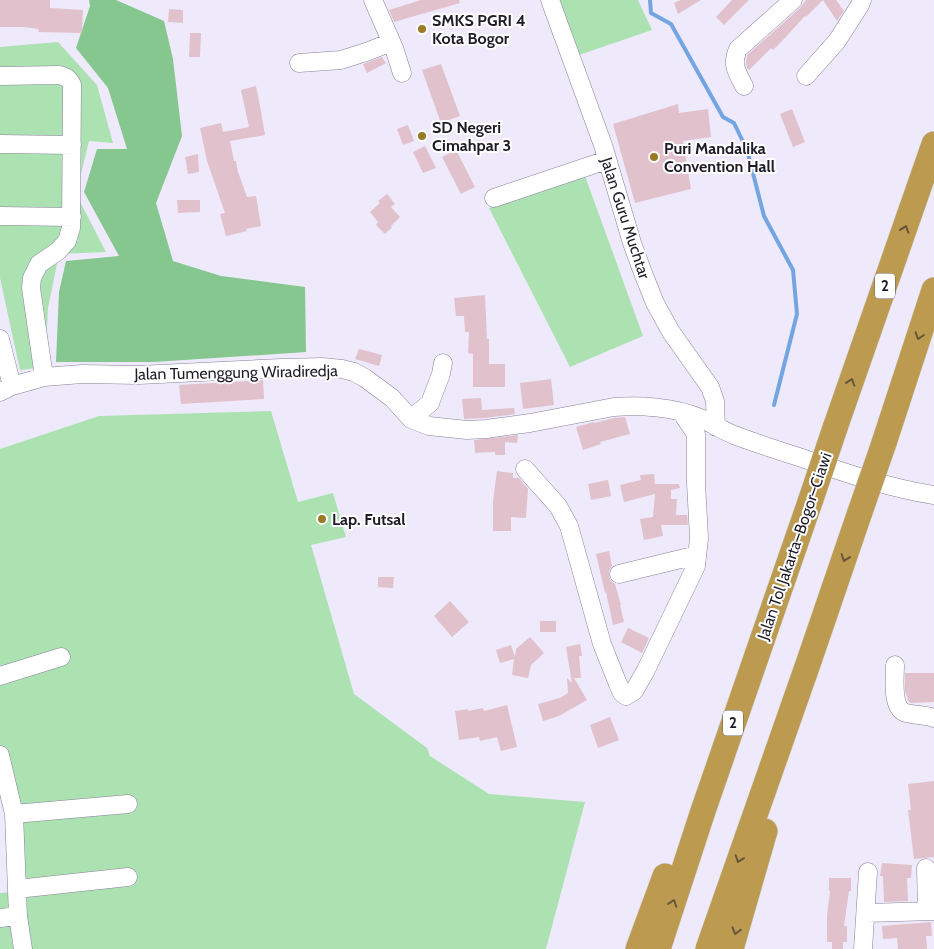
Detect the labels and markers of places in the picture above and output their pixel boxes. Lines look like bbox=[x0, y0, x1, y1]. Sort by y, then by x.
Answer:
place label: SMKS PGRI 4 Kota Bogor bbox=[432, 11, 526, 48]
marker: SMKS PGRI 4 Kota Bogor bbox=[416, 23, 428, 35]
place label: SD Negeri Cimahpar 3 bbox=[432, 118, 511, 155]
marker: SD Negeri Cimahpar 3 bbox=[416, 130, 428, 142]
place label: Puri Mandalika Convention Hall bbox=[664, 139, 775, 176]
marker: Puri Mandalika Convention Hall bbox=[648, 151, 660, 163]
place label: Lap. Futsal bbox=[332, 510, 405, 529]
marker: Lap. Futsal bbox=[316, 513, 328, 525]

